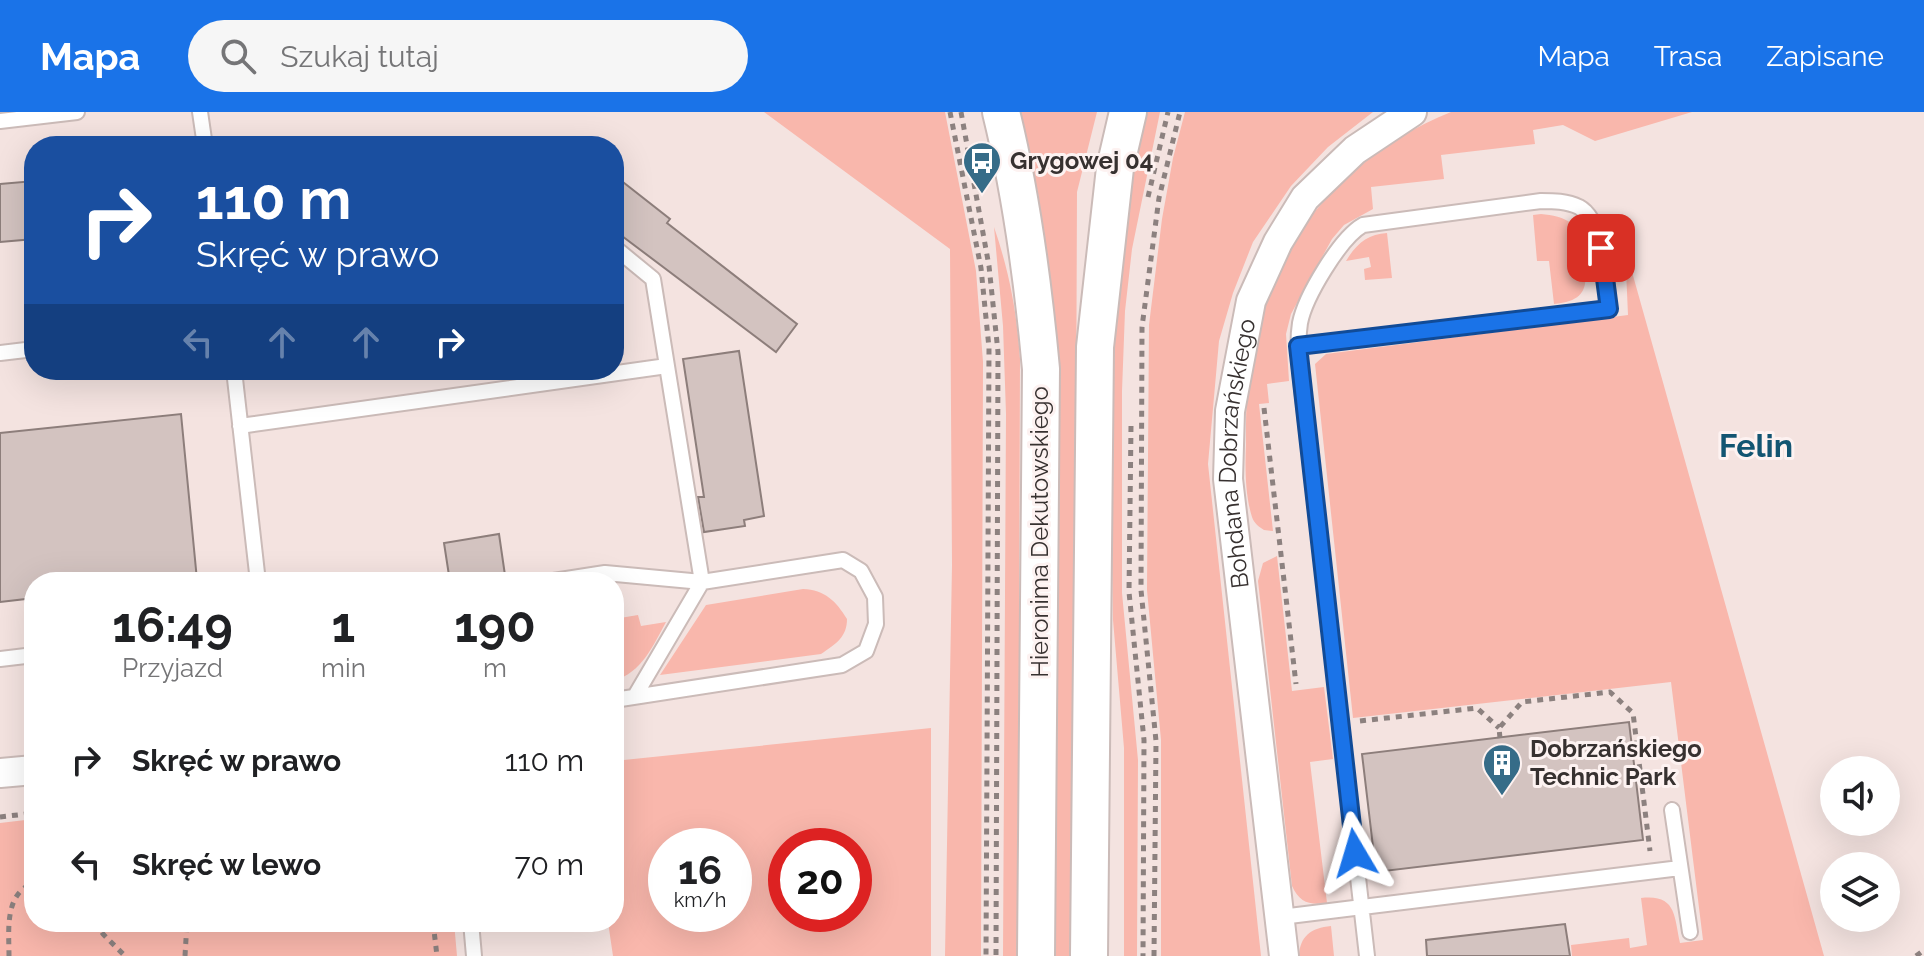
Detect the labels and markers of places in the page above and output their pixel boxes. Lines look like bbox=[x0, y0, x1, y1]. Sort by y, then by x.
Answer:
bus stop icon: Grygowej 04 bbox=[961, 140, 1003, 195]
place label: Grygowej 04 bbox=[1010, 146, 1153, 175]
pin bbox=[1567, 214, 1635, 282]
place label: Dobrzańskiego Technic Park bbox=[1530, 734, 1702, 791]
building icon: Dobrzańskiego Technic Park bbox=[1481, 742, 1523, 797]

